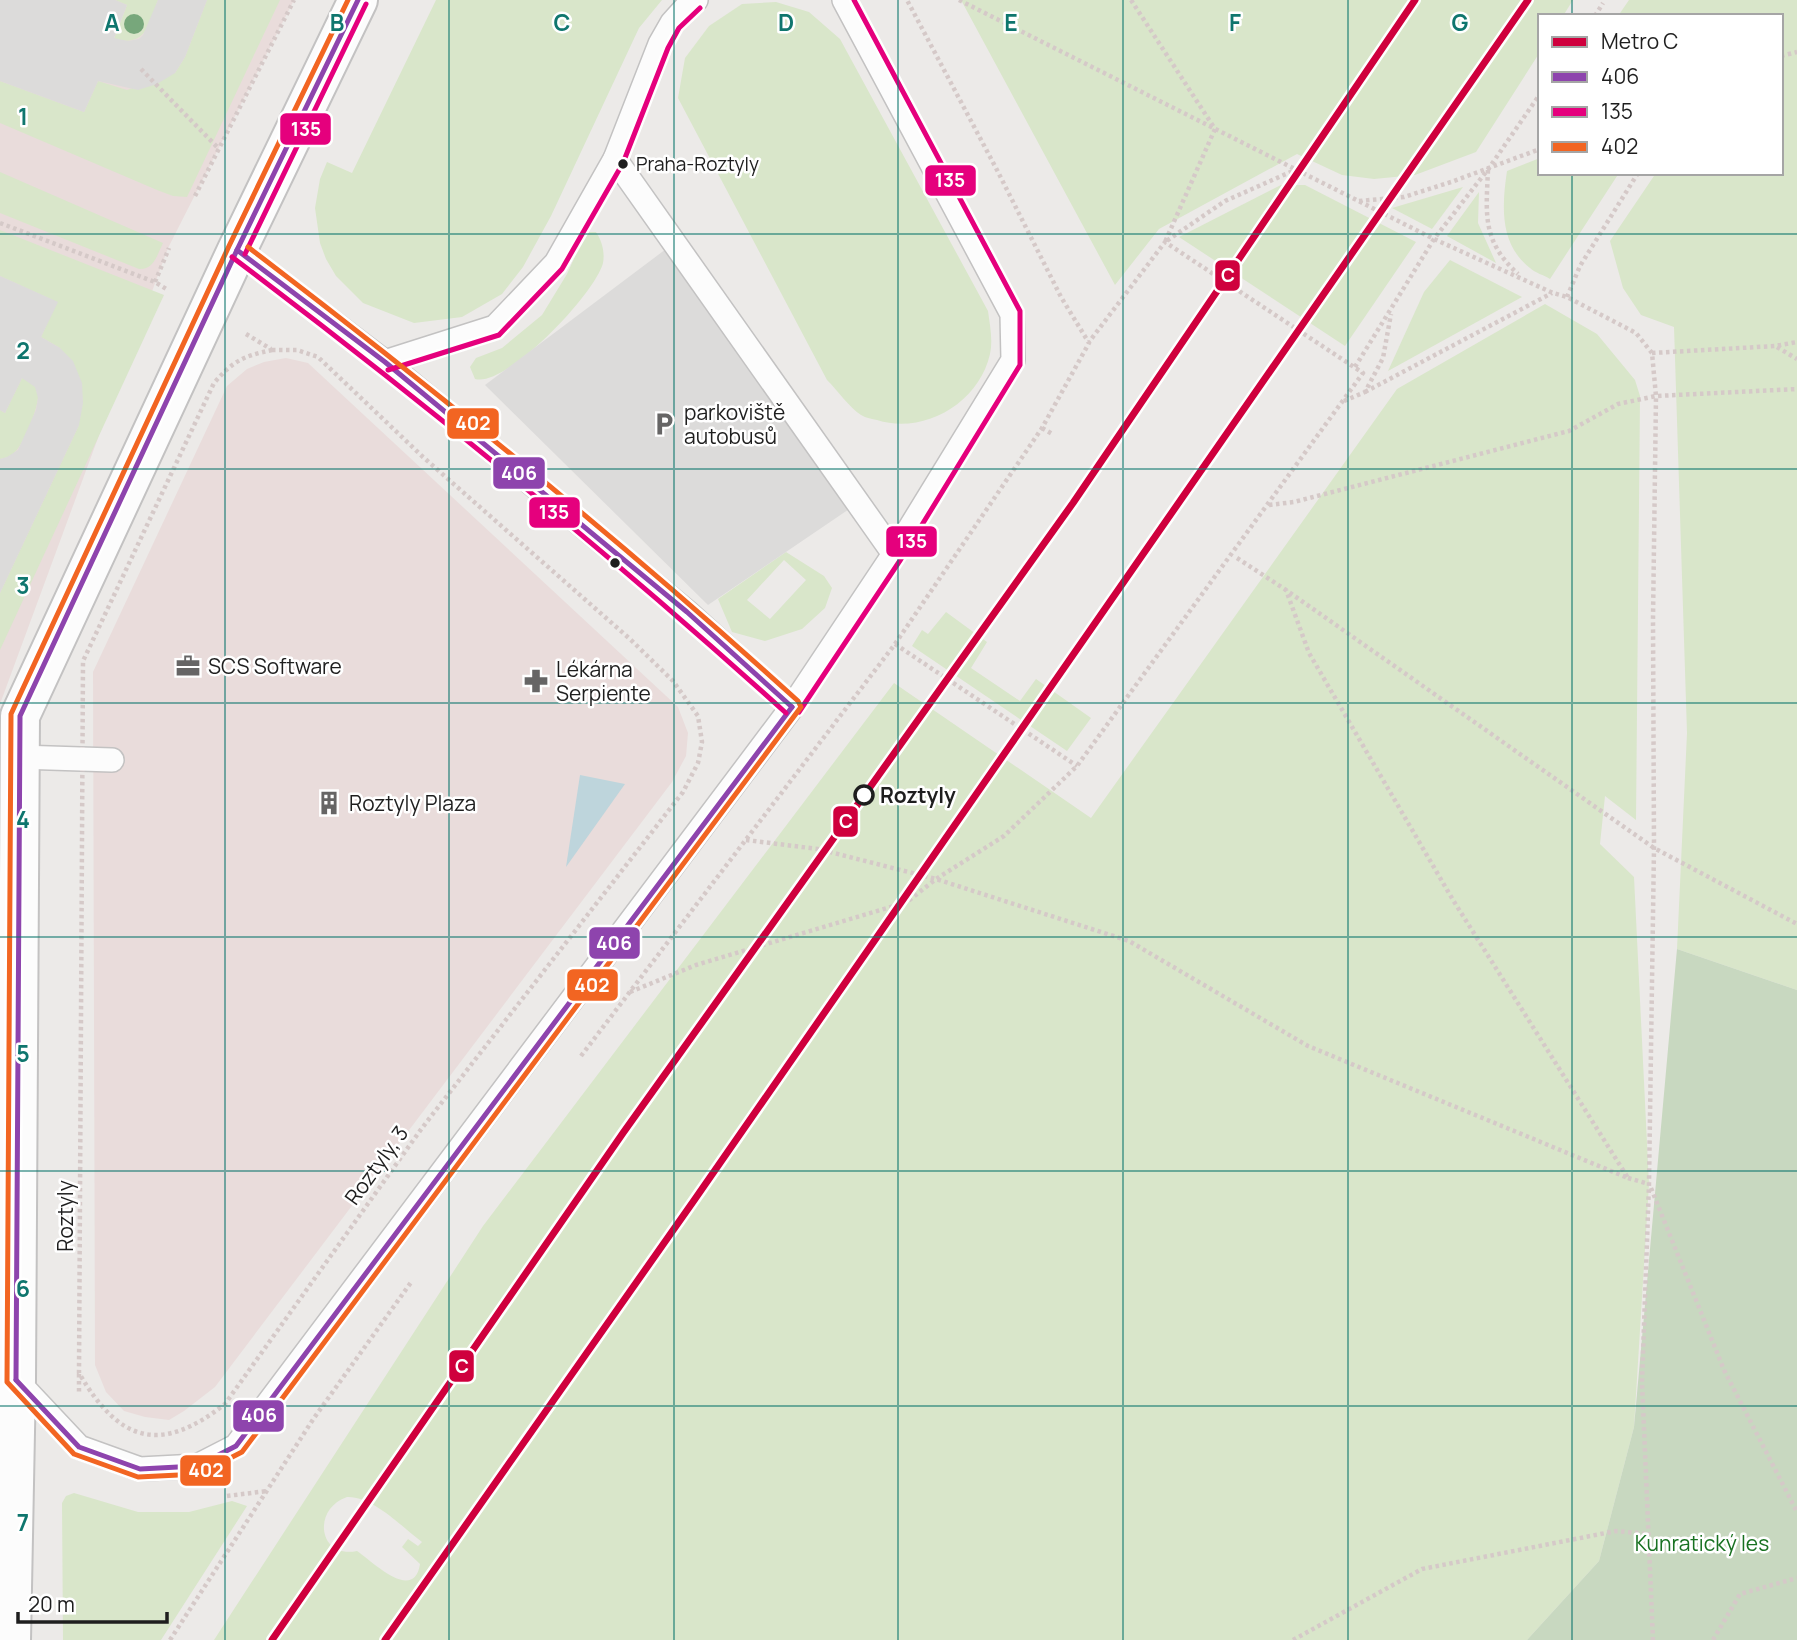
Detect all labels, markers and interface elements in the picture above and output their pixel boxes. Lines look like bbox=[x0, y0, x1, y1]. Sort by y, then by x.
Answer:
text: A bbox=[104, 6, 120, 38]
text: B bbox=[330, 6, 344, 38]
text: C bbox=[554, 6, 571, 38]
text: D bbox=[778, 6, 794, 38]
text: E bbox=[1004, 6, 1018, 38]
text: F bbox=[1229, 6, 1241, 38]
text: G bbox=[1452, 6, 1469, 38]
legend bbox=[1538, 14, 1783, 175]
text: Metro C bbox=[1601, 27, 1678, 55]
text: 406 bbox=[1601, 62, 1639, 90]
text: 135 bbox=[1601, 97, 1633, 125]
text: 1 bbox=[18, 100, 28, 132]
line badge: 135 bbox=[279, 112, 332, 146]
text: 135 bbox=[291, 116, 321, 142]
text: 402 bbox=[1601, 132, 1638, 160]
place label: Praha-Roztyly bbox=[636, 151, 759, 177]
marker: Praha-Roztyly bbox=[616, 157, 630, 171]
line badge: 135 bbox=[924, 164, 977, 197]
text: 135 bbox=[935, 167, 965, 193]
line badge: C bbox=[1214, 259, 1241, 292]
text: C bbox=[1221, 262, 1235, 288]
text: 2 bbox=[16, 334, 30, 366]
place label: parkoviště autobusů bbox=[684, 398, 785, 450]
line badge: 402 bbox=[446, 407, 500, 440]
text: 402 bbox=[455, 410, 491, 436]
parking icon: parkoviště autobusů bbox=[650, 410, 678, 438]
line badge: 406 bbox=[492, 456, 546, 490]
text: 406 bbox=[501, 460, 537, 486]
line badge: 135 bbox=[528, 496, 581, 529]
text: 135 bbox=[539, 499, 569, 525]
line badge: 135 bbox=[885, 525, 938, 558]
text: 135 bbox=[897, 528, 927, 554]
unlabelled marker bbox=[608, 556, 622, 570]
text: 3 bbox=[16, 569, 30, 601]
office icon: SCS Software bbox=[174, 652, 202, 680]
place label: SCS Software bbox=[208, 652, 342, 680]
place label: Lékárna Serpiente bbox=[556, 655, 651, 707]
pharmacy icon: Lékárna Serpiente bbox=[522, 667, 550, 695]
place label: Roztyly bbox=[880, 781, 956, 809]
marker: Roztyly bbox=[854, 785, 874, 805]
building icon: Roztyly Plaza bbox=[315, 789, 343, 817]
place label: Roztyly Plaza bbox=[349, 789, 476, 817]
text: 4 bbox=[16, 803, 30, 835]
line badge: C bbox=[832, 805, 859, 838]
text: C bbox=[839, 808, 853, 834]
line badge: 406 bbox=[588, 926, 641, 960]
text: 406 bbox=[596, 930, 632, 956]
line badge: 402 bbox=[566, 968, 619, 1002]
text: 402 bbox=[574, 972, 610, 998]
text: 5 bbox=[16, 1037, 30, 1069]
street label: Roztyly, 3 bbox=[338, 1120, 414, 1210]
street label: Roztyly bbox=[51, 1180, 79, 1252]
text: 6 bbox=[16, 1272, 30, 1304]
line badge: C bbox=[448, 1349, 475, 1383]
text: C bbox=[455, 1353, 469, 1379]
line badge: 406 bbox=[232, 1399, 285, 1433]
text: 406 bbox=[241, 1402, 277, 1428]
line badge: 402 bbox=[179, 1454, 232, 1487]
text: 402 bbox=[188, 1457, 224, 1483]
text: 7 bbox=[17, 1506, 29, 1538]
park label: Kunratický les bbox=[1635, 1529, 1769, 1557]
scale bar bbox=[18, 1580, 166, 1624]
text: 20 m bbox=[28, 1590, 75, 1618]

